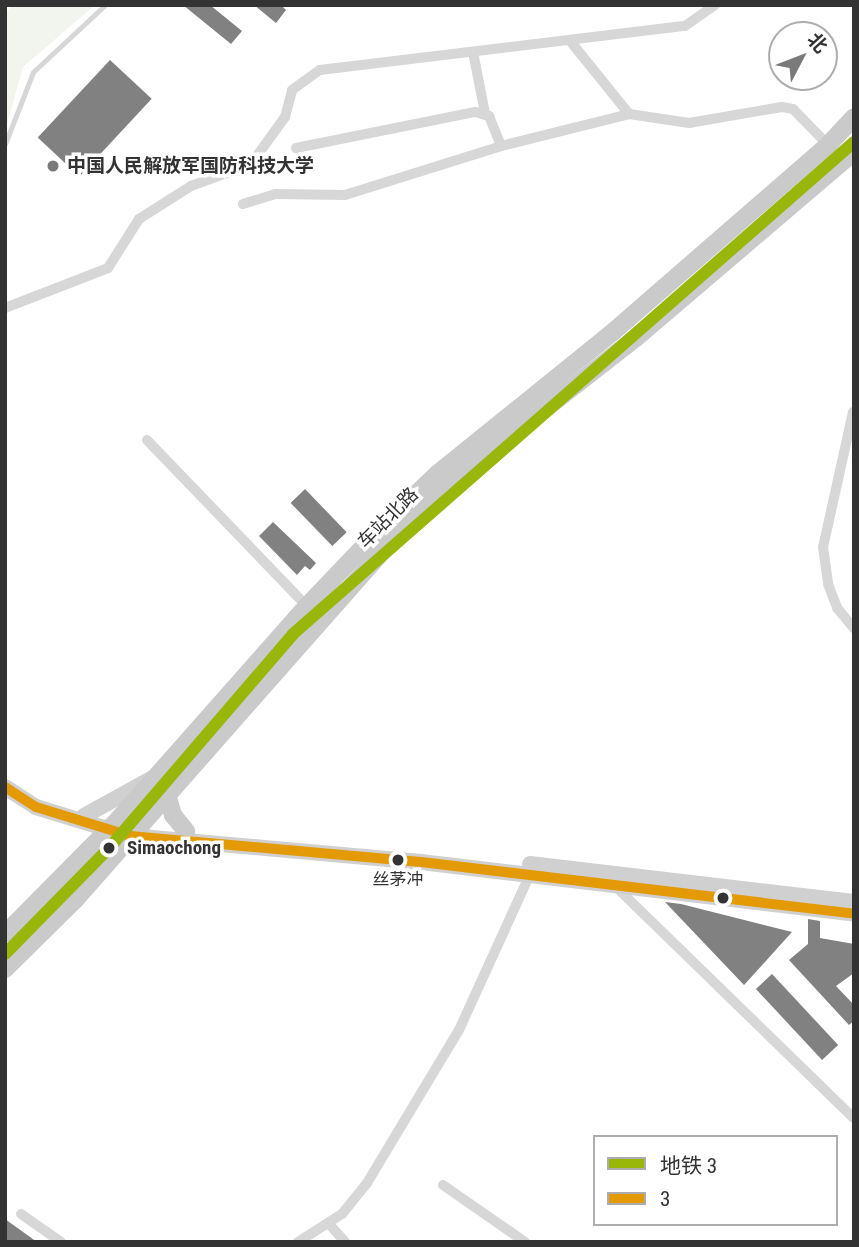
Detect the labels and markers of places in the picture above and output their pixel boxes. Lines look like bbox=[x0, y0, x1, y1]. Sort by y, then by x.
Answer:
place label: 中国人民解放军国防科技大学 bbox=[67, 155, 314, 177]
marker: 中国人民解放军国防科技大学 bbox=[45, 158, 61, 174]
marker: Simaochong bbox=[97, 836, 121, 860]
place label: Simaochong bbox=[127, 837, 221, 859]
marker: 丝茅冲 bbox=[391, 853, 405, 867]
place label: 丝茅冲 bbox=[373, 870, 423, 890]
unlabelled marker bbox=[716, 891, 730, 905]

